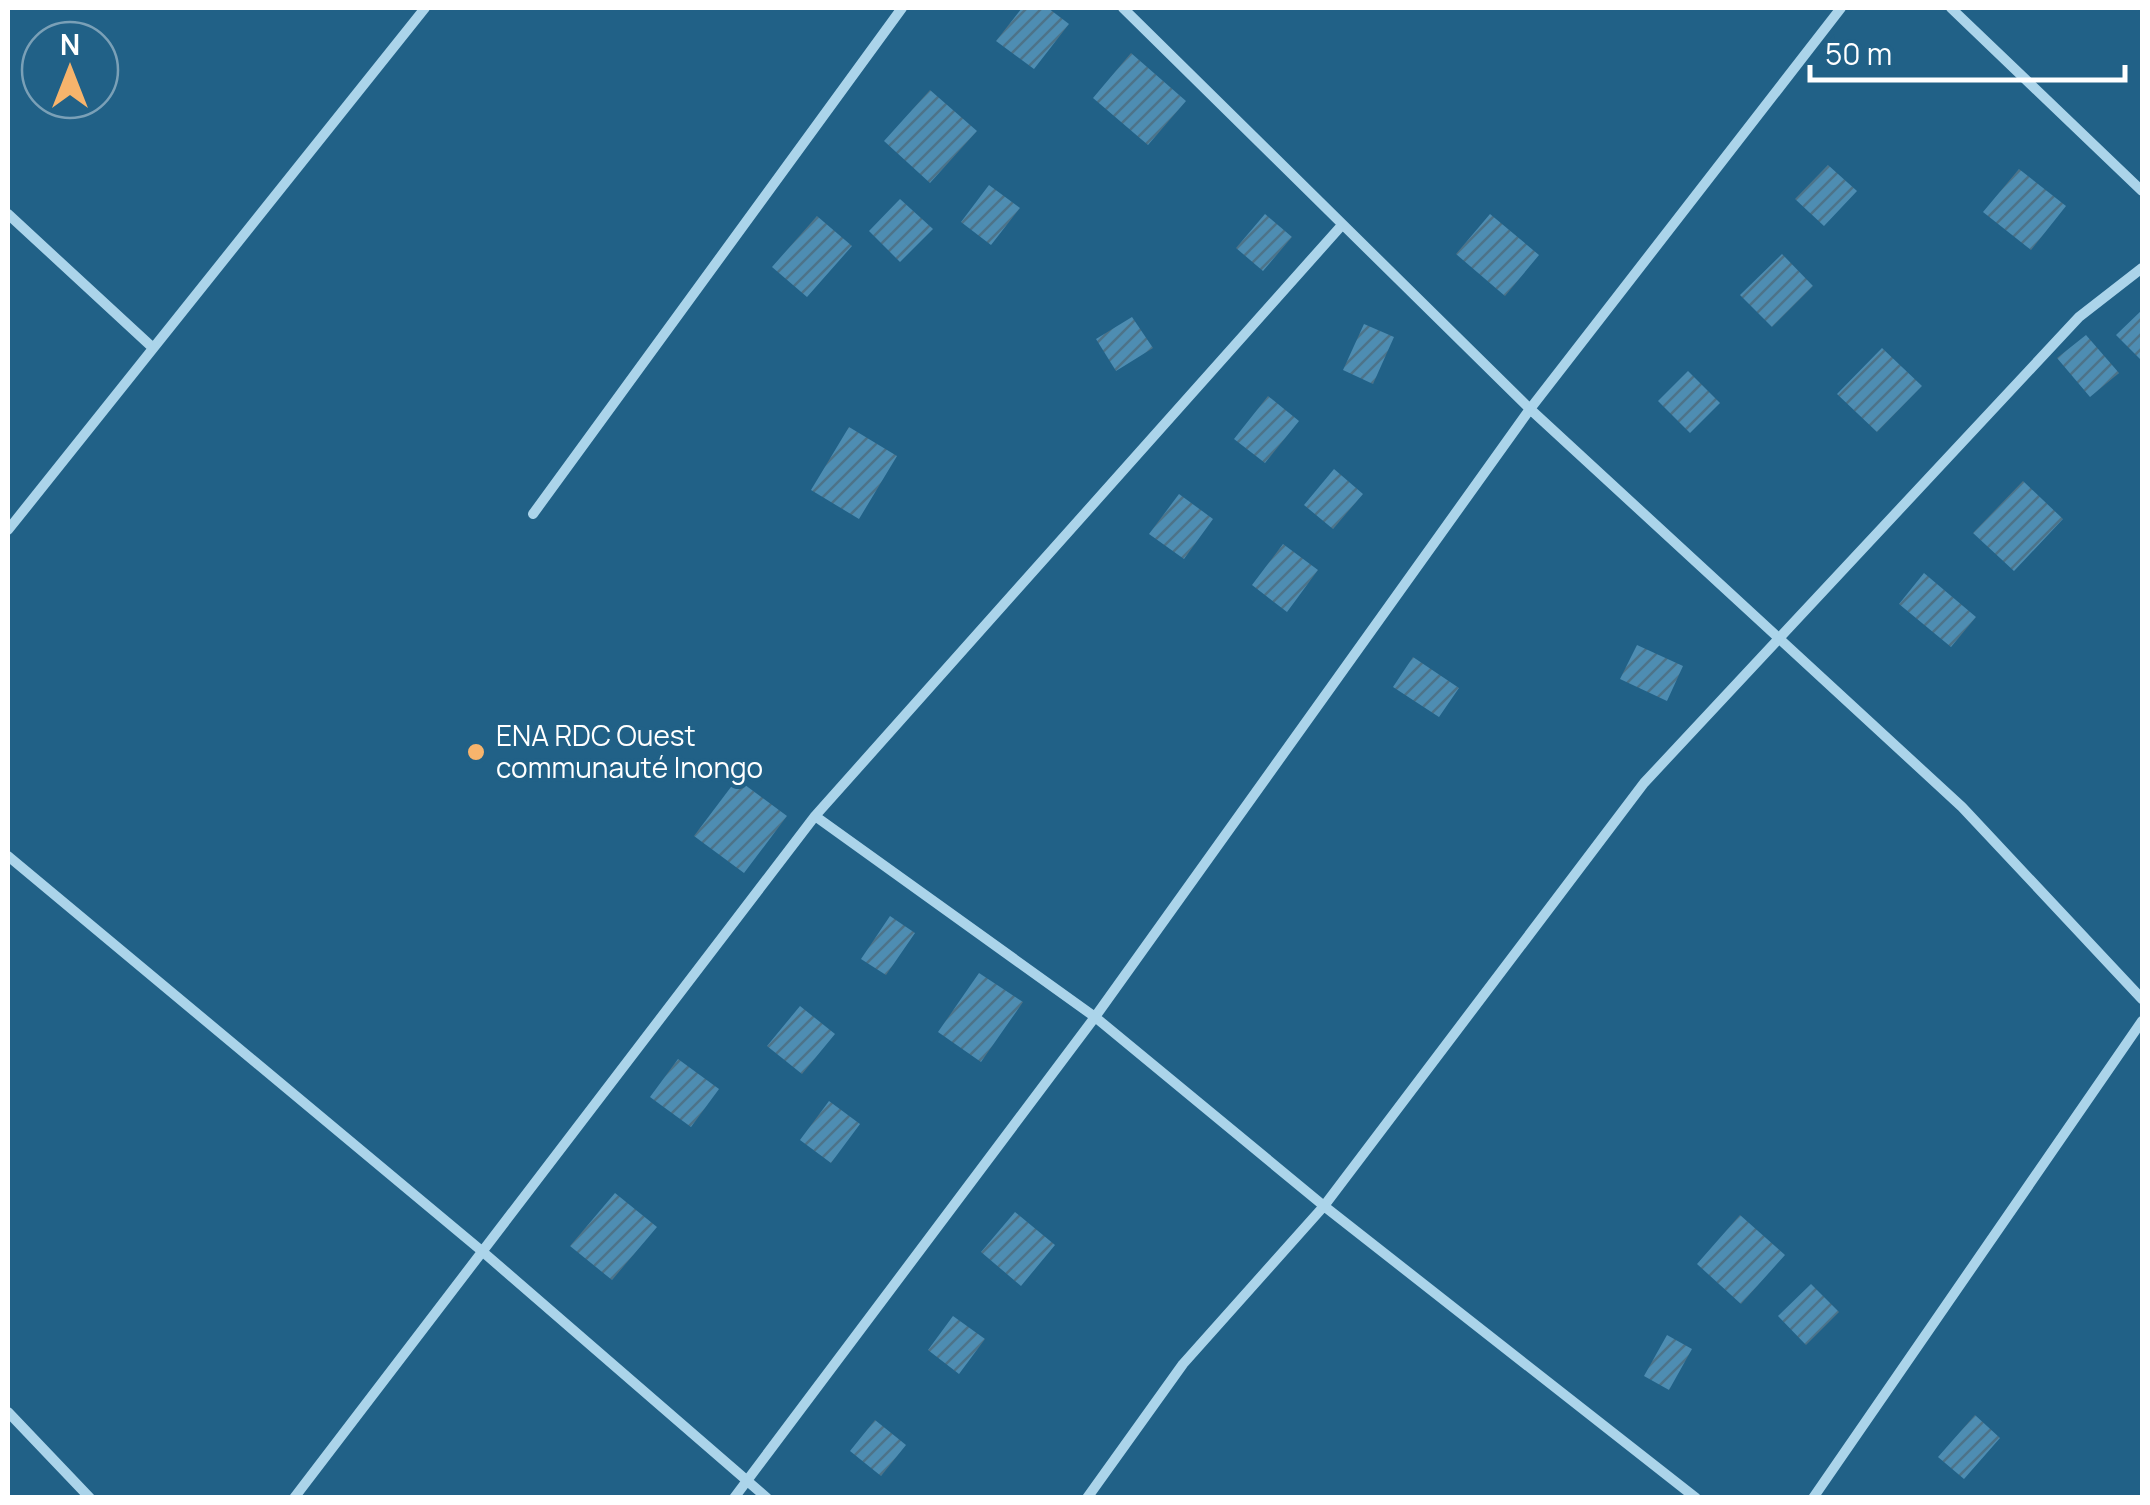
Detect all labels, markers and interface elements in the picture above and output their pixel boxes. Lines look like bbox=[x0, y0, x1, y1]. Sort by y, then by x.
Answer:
north arrow bbox=[20, 20, 120, 120]
scale bar bbox=[1810, 20, 2125, 82]
text: N bbox=[60, 25, 80, 63]
text: 50 m bbox=[1825, 33, 1892, 74]
place label: ENA RDC Ouest communauté Inongo bbox=[496, 716, 763, 786]
marker: ENA RDC Ouest communauté Inongo bbox=[465, 741, 487, 763]

